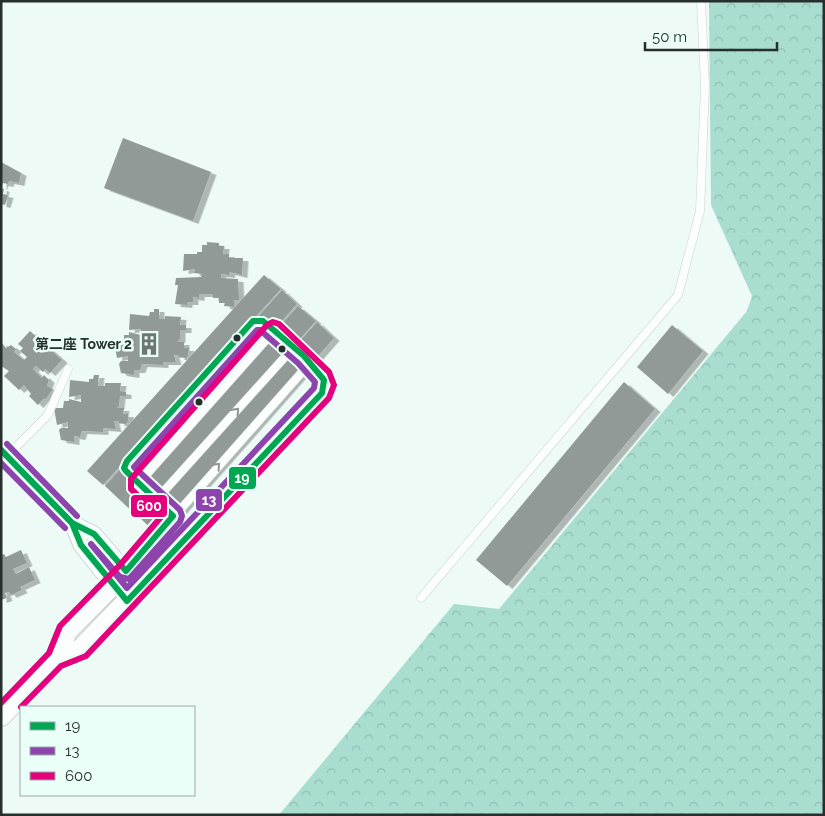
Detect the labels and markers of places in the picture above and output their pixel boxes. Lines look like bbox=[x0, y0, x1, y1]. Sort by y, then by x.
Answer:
building icon: 第二座 Tower 2 bbox=[136, 331, 162, 357]
unlabelled marker bbox=[232, 333, 242, 343]
place label: 第二座 Tower 2 bbox=[35, 336, 132, 352]
unlabelled marker bbox=[277, 344, 287, 354]
unlabelled marker bbox=[194, 397, 204, 407]

